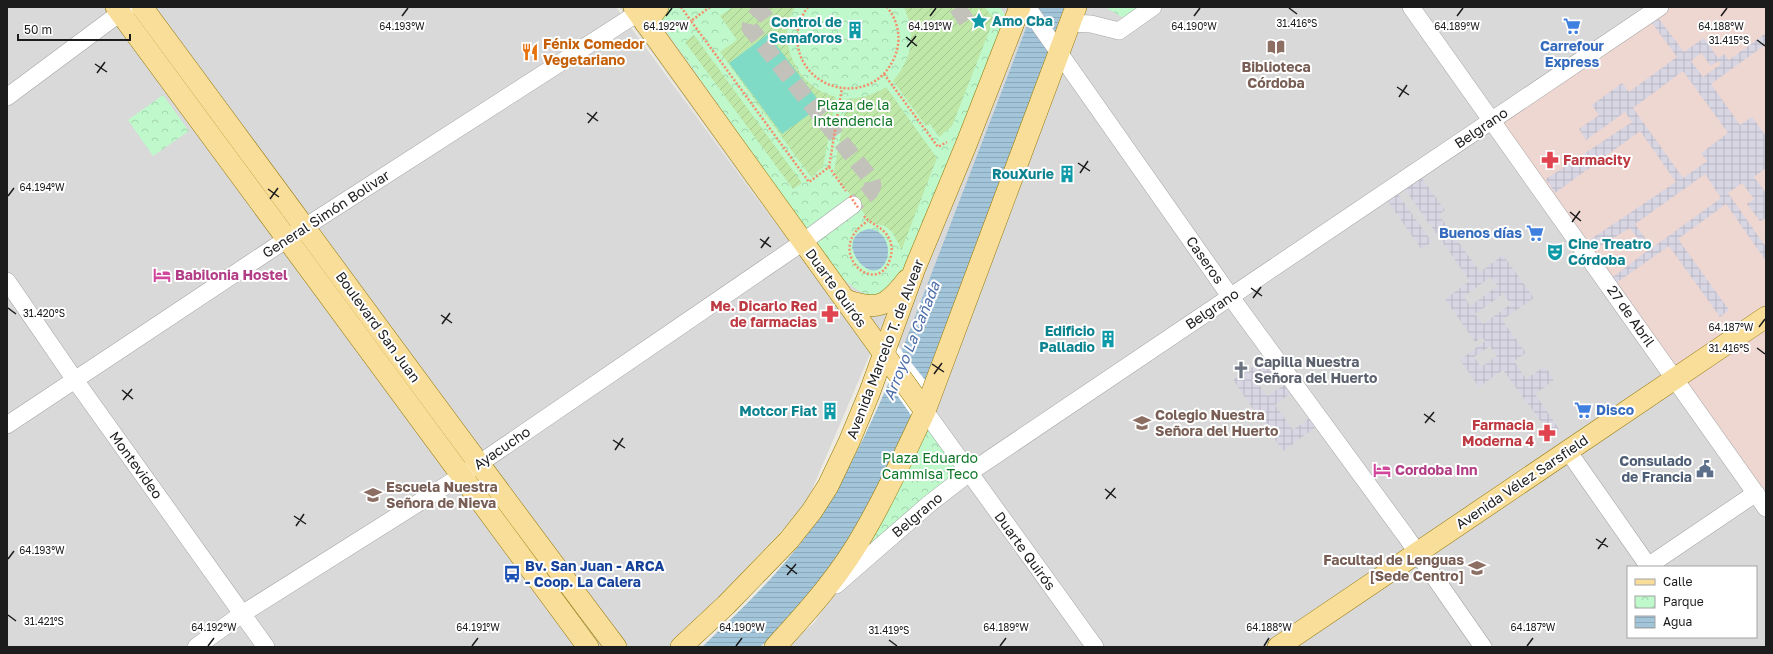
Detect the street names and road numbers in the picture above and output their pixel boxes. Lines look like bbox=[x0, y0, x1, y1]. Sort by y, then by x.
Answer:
street label: Belgrano bbox=[1451, 104, 1511, 152]
street label: General Simón Bolivar bbox=[259, 166, 393, 261]
street label: Caseros bbox=[1183, 233, 1228, 287]
street label: Duarte Quirós bbox=[802, 245, 871, 330]
street label: Avenida Marcelo T. de Alvear bbox=[842, 256, 927, 441]
street label: Boulevard San Juan bbox=[332, 268, 424, 385]
street label: 27 de Abril bbox=[1604, 282, 1659, 350]
street label: Belgrano bbox=[1182, 285, 1242, 333]
street label: Ayacucho bbox=[470, 422, 533, 473]
street label: Montevideo bbox=[106, 428, 167, 502]
street label: Avenida Vélez Sarsfield bbox=[1452, 431, 1591, 532]
street label: Belgrano bbox=[888, 489, 945, 541]
street label: Duarte Quirós bbox=[991, 508, 1060, 593]

